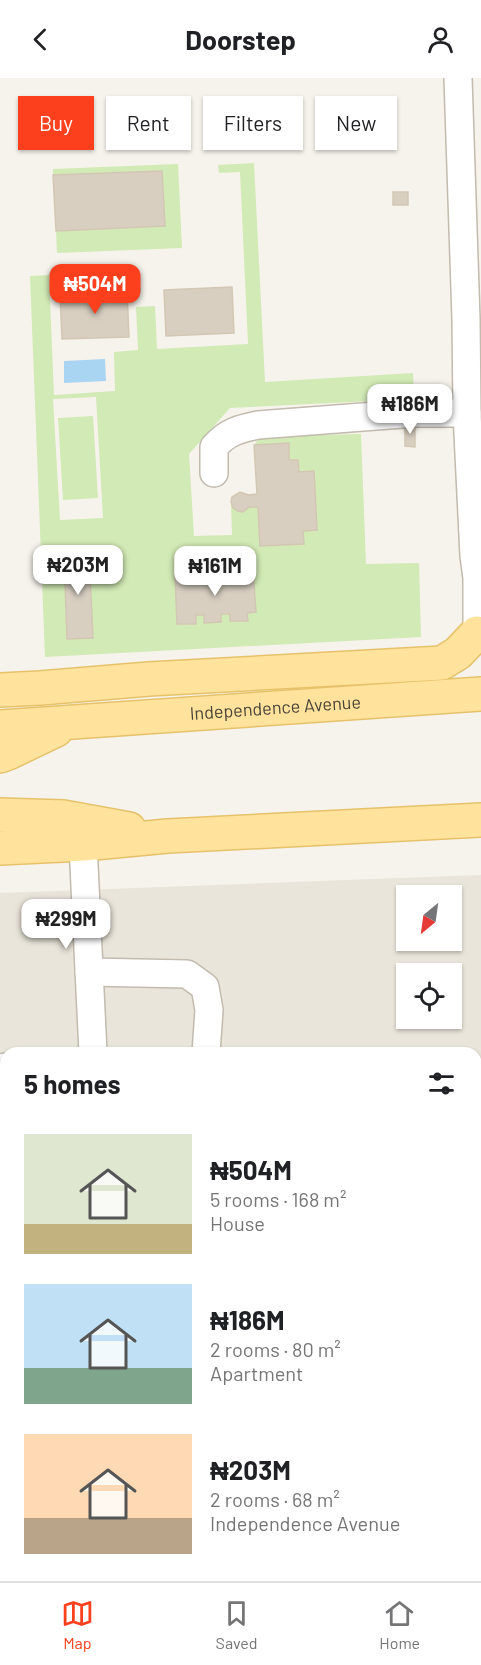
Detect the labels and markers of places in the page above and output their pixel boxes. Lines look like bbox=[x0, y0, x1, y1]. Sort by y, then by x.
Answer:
pin: ₦504M bbox=[53, 264, 137, 315]
pin: ₦186M bbox=[368, 384, 452, 435]
pin: ₦203M bbox=[36, 545, 120, 596]
pin: ₦161M bbox=[173, 546, 257, 597]
pin: ₦299M bbox=[24, 899, 108, 950]

